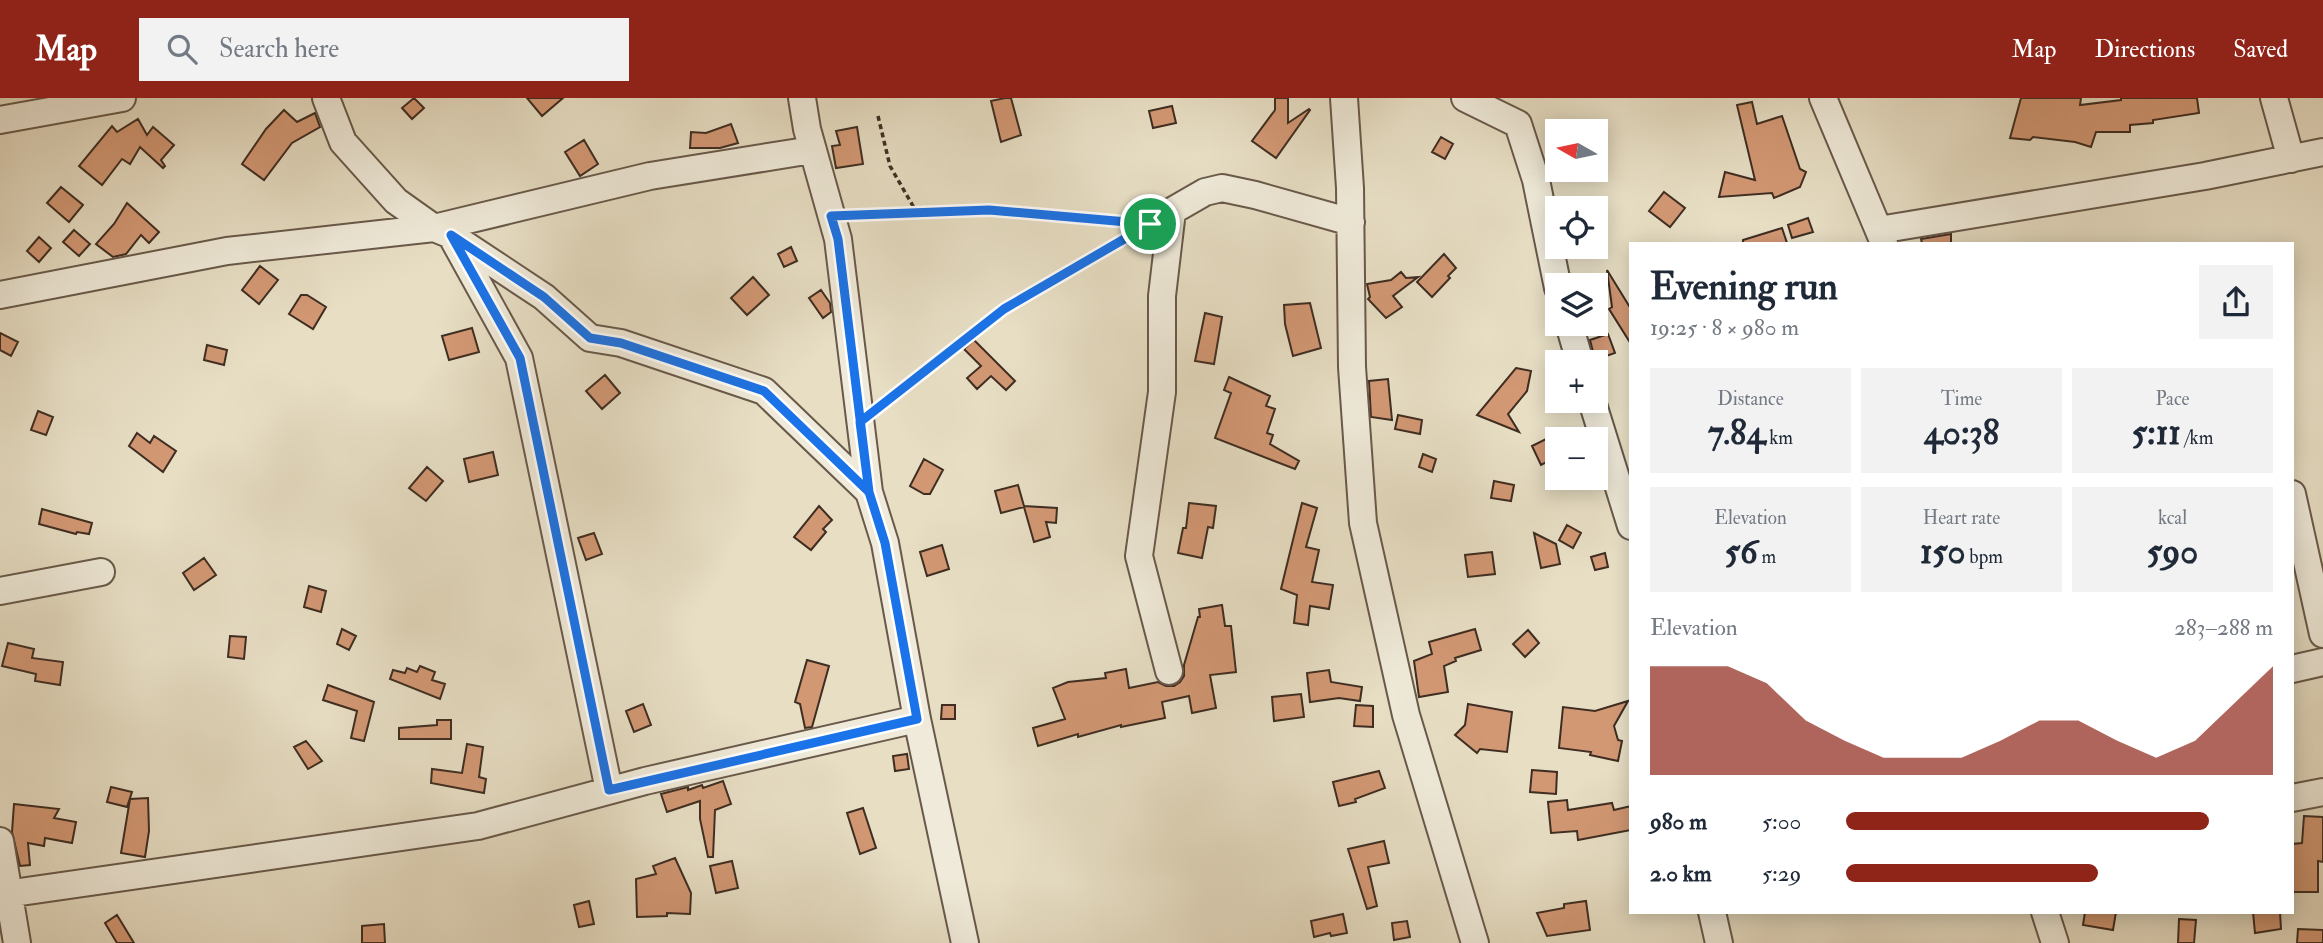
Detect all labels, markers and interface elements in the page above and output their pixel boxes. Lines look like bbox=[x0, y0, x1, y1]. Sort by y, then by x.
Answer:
search box bbox=[139, 18, 629, 81]
text: Map bbox=[35, 29, 97, 70]
icon: search bbox=[163, 30, 201, 68]
text: Search here bbox=[219, 33, 339, 65]
text: Map bbox=[2011, 34, 2056, 65]
text: Directions bbox=[2094, 34, 2195, 65]
text: Saved bbox=[2233, 34, 2288, 65]
north arrow bbox=[1545, 119, 1608, 182]
map controls bbox=[1545, 119, 1608, 490]
pin bbox=[1120, 194, 1180, 254]
button: locate bbox=[1545, 196, 1608, 259]
icon: arrive bbox=[1131, 205, 1169, 243]
text: Evening run bbox=[1650, 263, 1838, 311]
button: share bbox=[2199, 265, 2273, 339]
button: layers bbox=[1545, 273, 1608, 336]
text: 19:25 · 8 × 980 m bbox=[1650, 313, 1799, 342]
button: + bbox=[1545, 350, 1608, 413]
text: Distance bbox=[1717, 387, 1784, 411]
text: Time bbox=[1941, 387, 1982, 411]
text: Pace bbox=[2155, 387, 2190, 411]
text: 7.84 bbox=[1708, 411, 1765, 455]
text: 40:38 bbox=[1924, 411, 1999, 455]
text: 5:11 bbox=[2132, 411, 2181, 455]
text: km bbox=[1765, 426, 1793, 450]
text: /km bbox=[2181, 426, 2213, 450]
button: − bbox=[1545, 427, 1608, 490]
text: Elevation bbox=[1714, 506, 1787, 530]
text: Heart rate bbox=[1923, 506, 2000, 530]
text: kcal bbox=[2158, 506, 2187, 530]
text: 56 bbox=[1725, 530, 1758, 574]
text: 150 bbox=[1920, 530, 1965, 574]
text: 590 bbox=[2147, 530, 2198, 574]
text: m bbox=[1758, 545, 1776, 569]
text: bpm bbox=[1965, 545, 2003, 569]
text: Elevation bbox=[1650, 613, 1738, 642]
text: 283–288 m bbox=[2174, 613, 2273, 642]
text: 980 m bbox=[1650, 807, 1707, 836]
text: 5:00 bbox=[1762, 807, 1801, 836]
text: 2.0 km bbox=[1650, 859, 1712, 888]
text: 5:29 bbox=[1762, 859, 1801, 888]

